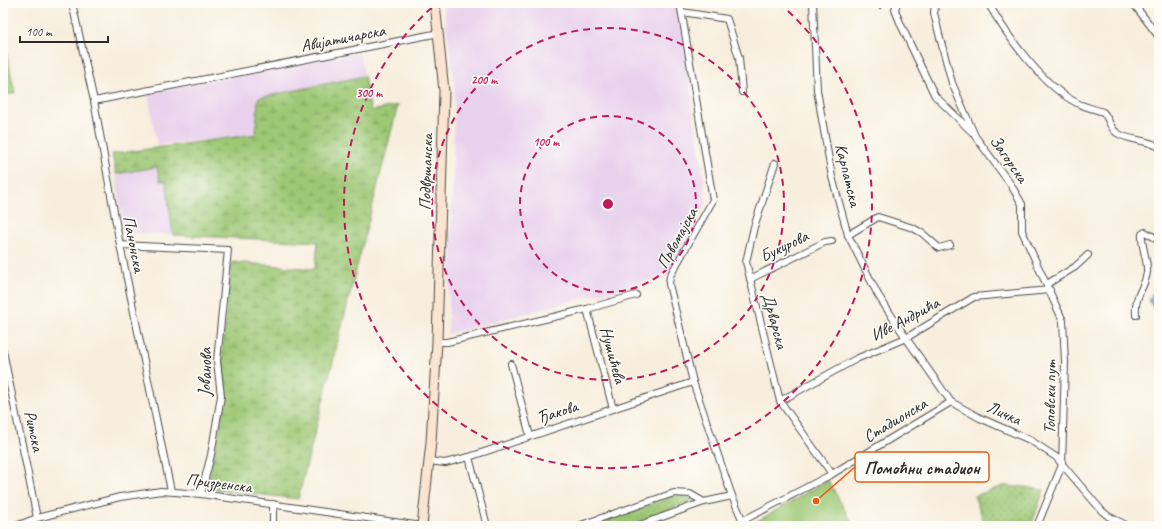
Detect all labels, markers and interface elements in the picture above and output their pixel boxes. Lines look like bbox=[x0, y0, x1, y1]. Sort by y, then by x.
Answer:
scale bar bbox=[20, 18, 108, 44]
street label: Авијатичарска bbox=[299, 19, 389, 56]
text: 100 m bbox=[26, 24, 53, 40]
text: 200 m bbox=[471, 72, 498, 88]
text: 300 m bbox=[356, 85, 383, 101]
street label: Подвршанска bbox=[414, 131, 438, 211]
street label: Загорска bbox=[985, 131, 1034, 189]
text: 100 m bbox=[533, 134, 560, 150]
street label: Карпатска bbox=[830, 141, 866, 211]
centre of rings bbox=[601, 197, 615, 211]
street label: Првомајска bbox=[652, 202, 703, 272]
street label: Панонска bbox=[118, 214, 150, 276]
street label: Букурова bbox=[756, 225, 813, 267]
street label: Дрварска bbox=[758, 291, 793, 352]
street label: Иве Андрића bbox=[867, 291, 944, 346]
street label: Нушићева bbox=[595, 324, 631, 387]
street label: Јованова bbox=[195, 346, 216, 397]
street label: Топовски пут bbox=[1039, 359, 1061, 434]
street label: Стадионска bbox=[859, 392, 932, 447]
street label: Ђакова bbox=[534, 395, 582, 429]
street label: Личка bbox=[984, 396, 1025, 430]
street label: Ритска bbox=[19, 409, 49, 454]
callout: Помоћни стадион bbox=[855, 452, 989, 482]
text: Помоћни стадион bbox=[864, 457, 981, 479]
street label: Призренска bbox=[185, 469, 255, 499]

